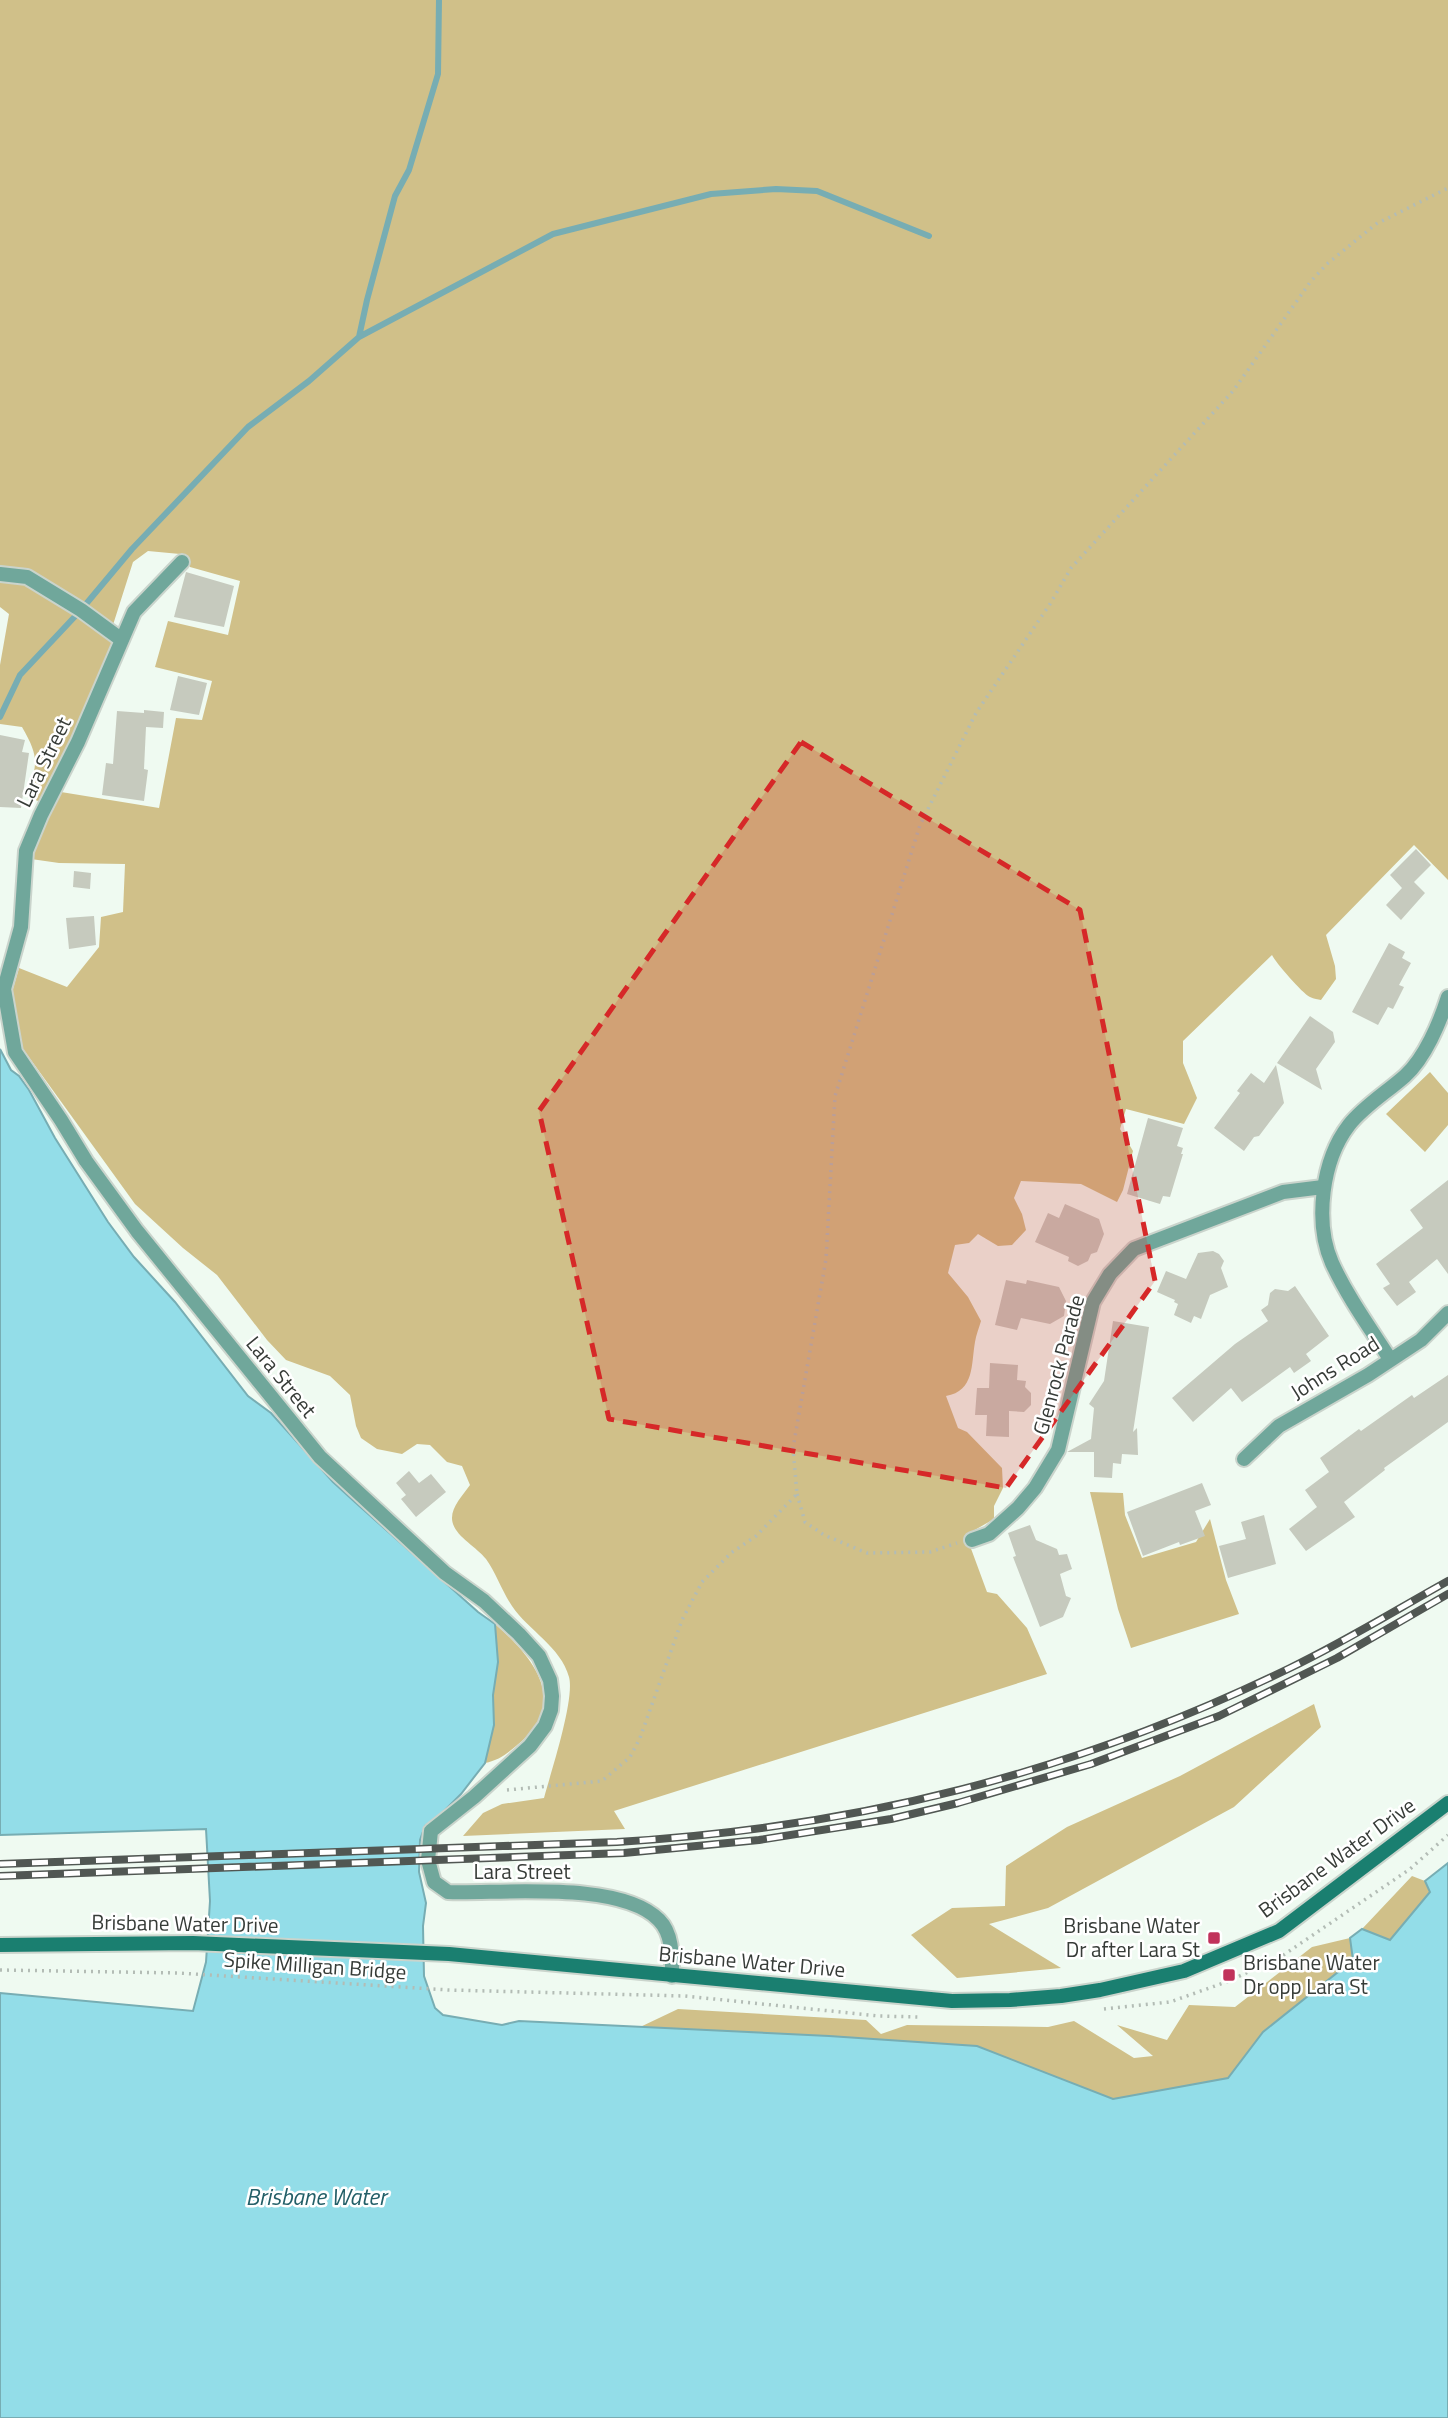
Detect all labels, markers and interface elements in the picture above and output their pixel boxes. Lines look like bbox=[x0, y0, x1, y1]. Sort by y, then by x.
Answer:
street label: Lara Street bbox=[7, 710, 79, 812]
street label: Glenrock Parade bbox=[1024, 1291, 1092, 1438]
street label: Johns Road bbox=[1284, 1327, 1385, 1407]
street label: Lara Street bbox=[239, 1329, 325, 1425]
street label: Brisbane Water Drive bbox=[1251, 1789, 1422, 1925]
street label: Lara Street bbox=[473, 1855, 571, 1887]
street label: Brisbane Water Drive bbox=[91, 1905, 279, 1941]
place label: Brisbane Water Dr after Lara St bbox=[1063, 1909, 1201, 1965]
marker: Brisbane Water Dr after Lara St bbox=[1206, 1930, 1222, 1946]
street label: Brisbane Water Drive bbox=[657, 1937, 847, 1985]
street label: Spike Milligan Bridge bbox=[223, 1943, 408, 1987]
place label: Brisbane Water Dr opp Lara St bbox=[1243, 1946, 1380, 2002]
marker: Brisbane Water Dr opp Lara St bbox=[1221, 1967, 1237, 1983]
water label: Brisbane Water bbox=[246, 2179, 389, 2214]

